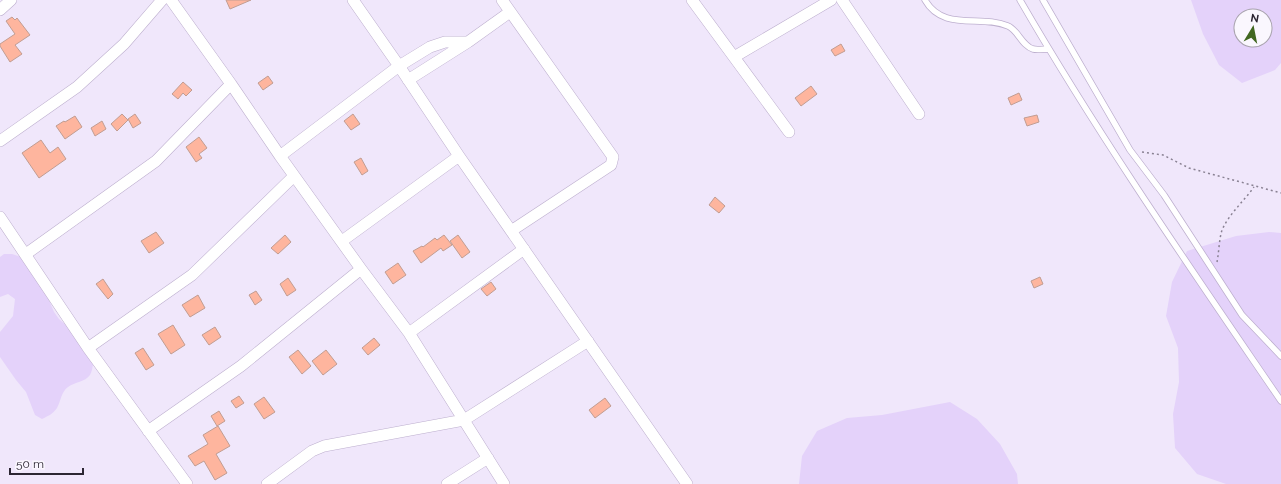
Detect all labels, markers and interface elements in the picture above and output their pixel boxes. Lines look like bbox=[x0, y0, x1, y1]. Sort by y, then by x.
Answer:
north arrow bbox=[1233, 8, 1273, 48]
text: N bbox=[1249, 12, 1260, 26]
scale bar bbox=[10, 450, 83, 476]
text: 50 m bbox=[16, 457, 44, 471]

